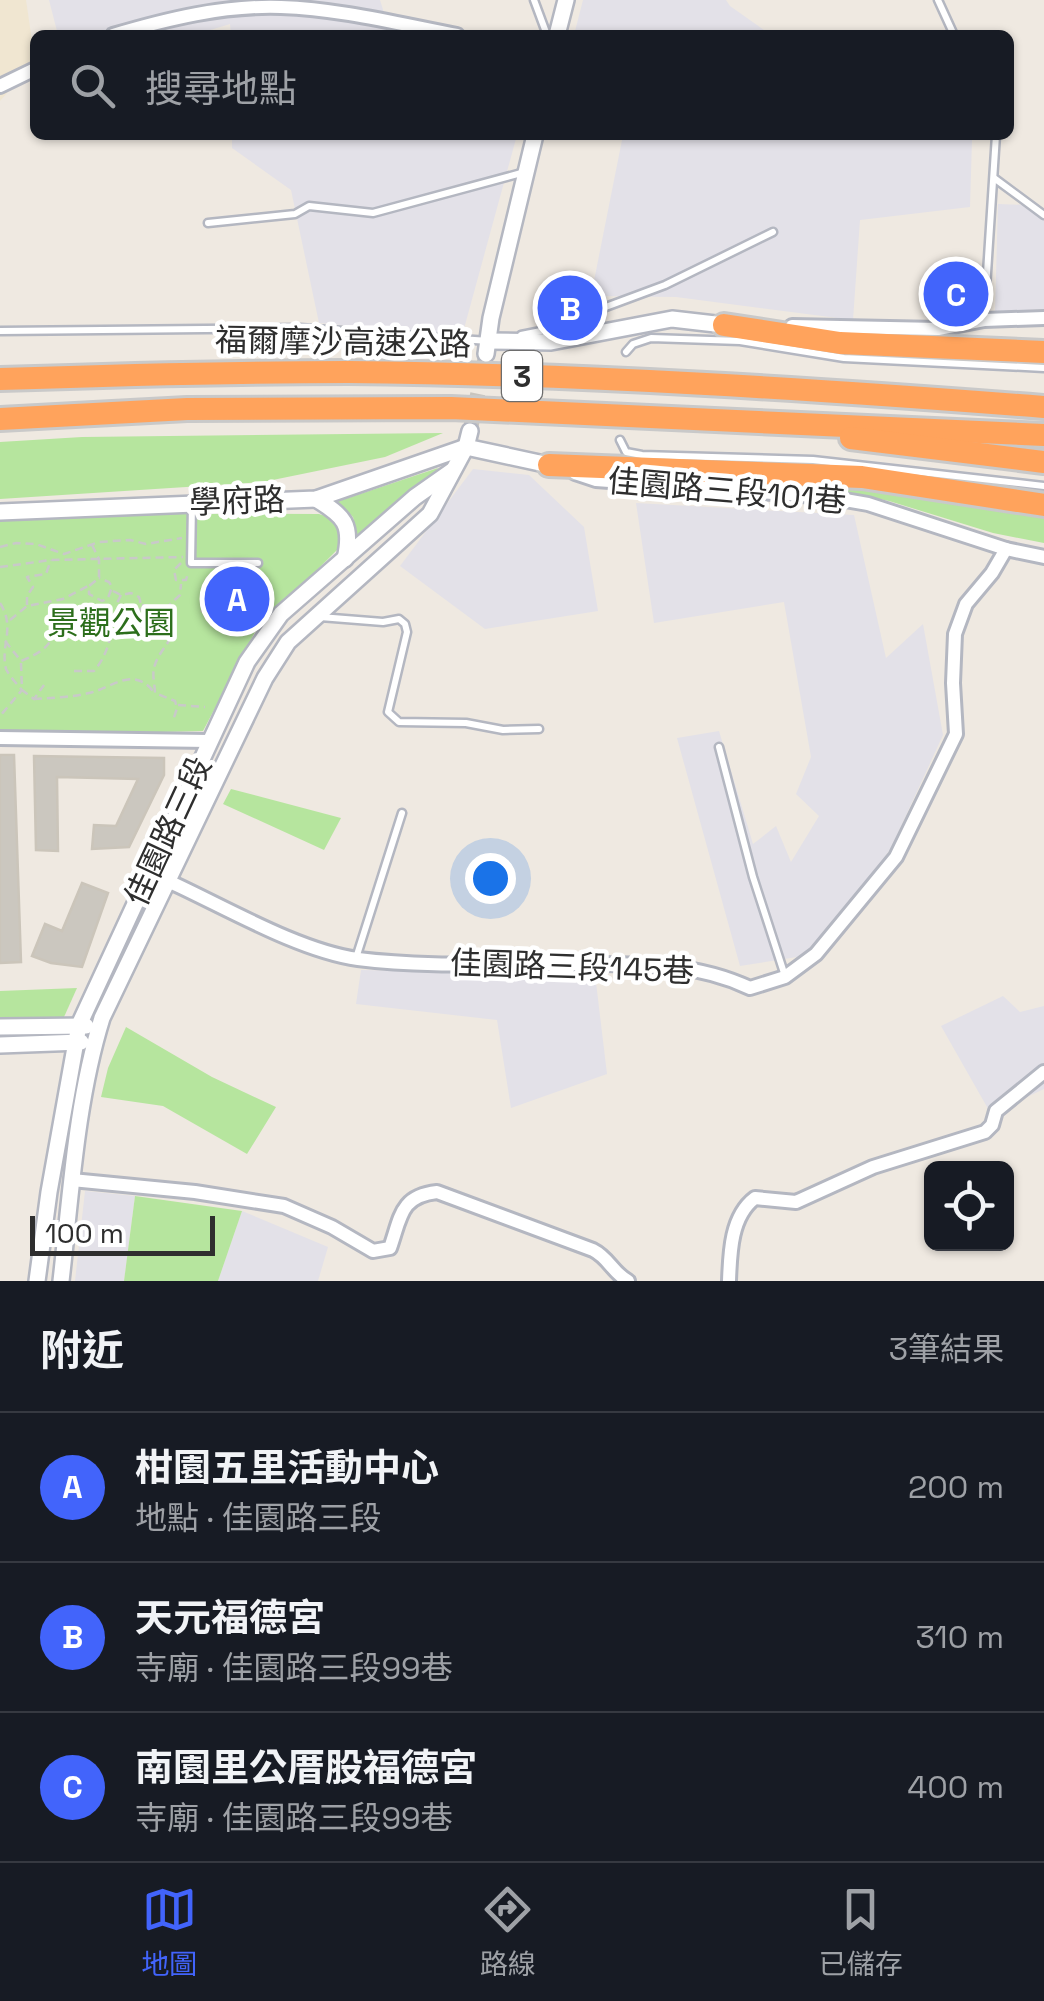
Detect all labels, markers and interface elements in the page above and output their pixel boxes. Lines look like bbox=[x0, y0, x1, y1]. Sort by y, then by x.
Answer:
search box bbox=[30, 30, 1014, 140]
icon: search bbox=[65, 58, 120, 113]
text: 搜尋地點 bbox=[145, 65, 297, 113]
pin: C bbox=[924, 256, 988, 332]
pin: B bbox=[538, 270, 602, 346]
street label: 福爾摩沙高速公路 bbox=[215, 320, 471, 364]
road number: 3 bbox=[502, 351, 542, 401]
street label: 佳園路三段101巷 bbox=[606, 461, 848, 521]
street label: 學府路 bbox=[188, 479, 286, 523]
pin: A bbox=[204, 562, 270, 636]
park label: 景觀公園 bbox=[47, 603, 175, 643]
street label: 佳園路三段 bbox=[116, 750, 220, 912]
your location bbox=[465, 853, 516, 904]
street label: 佳園路三段145巷 bbox=[449, 943, 695, 991]
map controls bbox=[924, 1161, 1014, 1251]
button: locate bbox=[924, 1161, 1014, 1251]
scale bar bbox=[30, 1211, 215, 1256]
text: 100 m bbox=[45, 1215, 124, 1251]
text: 附近 bbox=[40, 1324, 124, 1377]
text: 3筆結果 bbox=[889, 1329, 1004, 1369]
text: 柑園五里活動中心 bbox=[135, 1444, 439, 1492]
text: A bbox=[62, 1467, 83, 1507]
text: 200 m bbox=[908, 1467, 1004, 1507]
text: 地點 · 佳園路三段 bbox=[135, 1498, 381, 1538]
text: 天元福德宮 bbox=[135, 1594, 325, 1642]
text: B bbox=[62, 1617, 83, 1657]
text: 310 m bbox=[916, 1617, 1004, 1657]
text: 寺廟 · 佳園路三段99巷 bbox=[135, 1648, 453, 1688]
text: 南園里公厝股福德宮 bbox=[135, 1744, 477, 1792]
text: C bbox=[62, 1767, 83, 1807]
text: 400 m bbox=[907, 1767, 1004, 1807]
text: 寺廟 · 佳園路三段99巷 bbox=[135, 1798, 453, 1838]
tab: 地圖 bbox=[141, 1882, 197, 1982]
tab: 路線 bbox=[480, 1882, 536, 1982]
tab: 已儲存 bbox=[819, 1882, 903, 1982]

